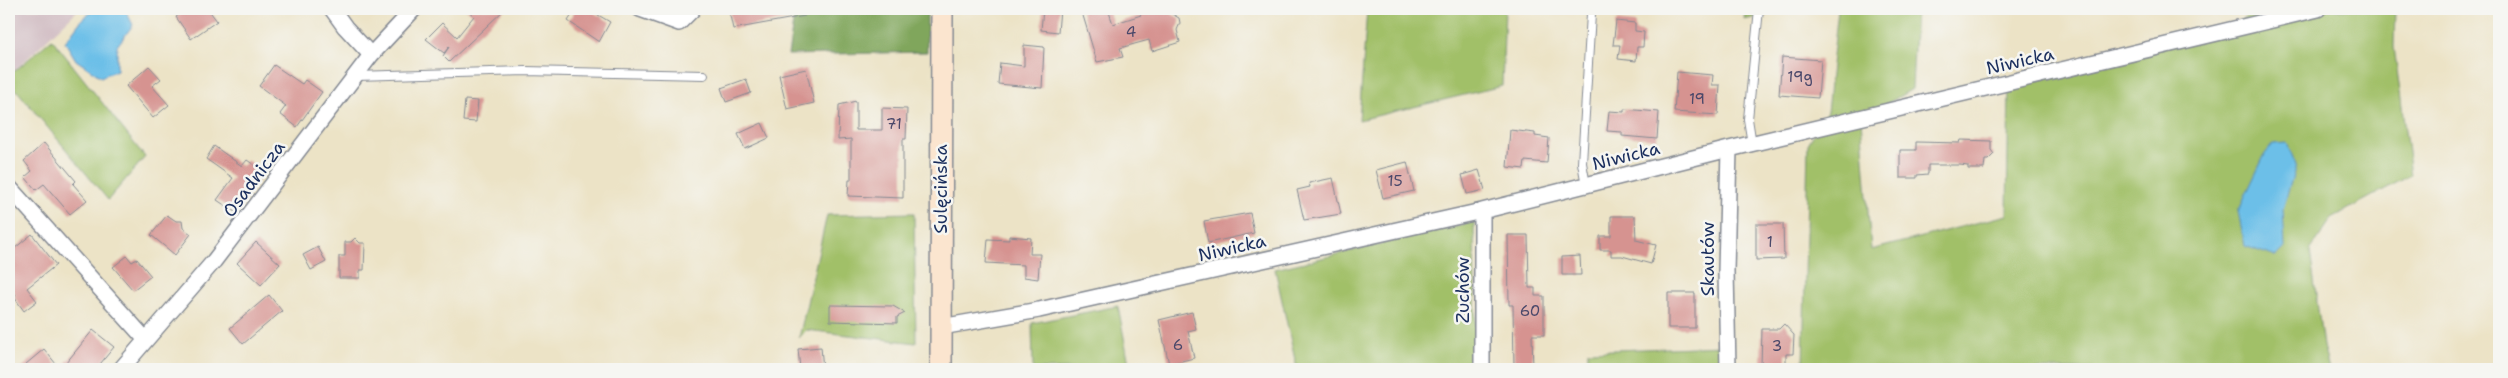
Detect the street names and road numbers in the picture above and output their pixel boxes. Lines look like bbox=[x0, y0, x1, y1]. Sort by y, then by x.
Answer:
street label: Niwicka bbox=[1984, 42, 2056, 80]
street label: Osadnicza bbox=[217, 136, 291, 222]
street label: Niwicka bbox=[1590, 136, 1662, 176]
street label: Sulęcińska bbox=[929, 144, 953, 234]
street label: Skautów bbox=[1696, 221, 1720, 296]
street label: Niwicka bbox=[1196, 229, 1268, 267]
street label: Zuchów bbox=[1451, 256, 1475, 323]

